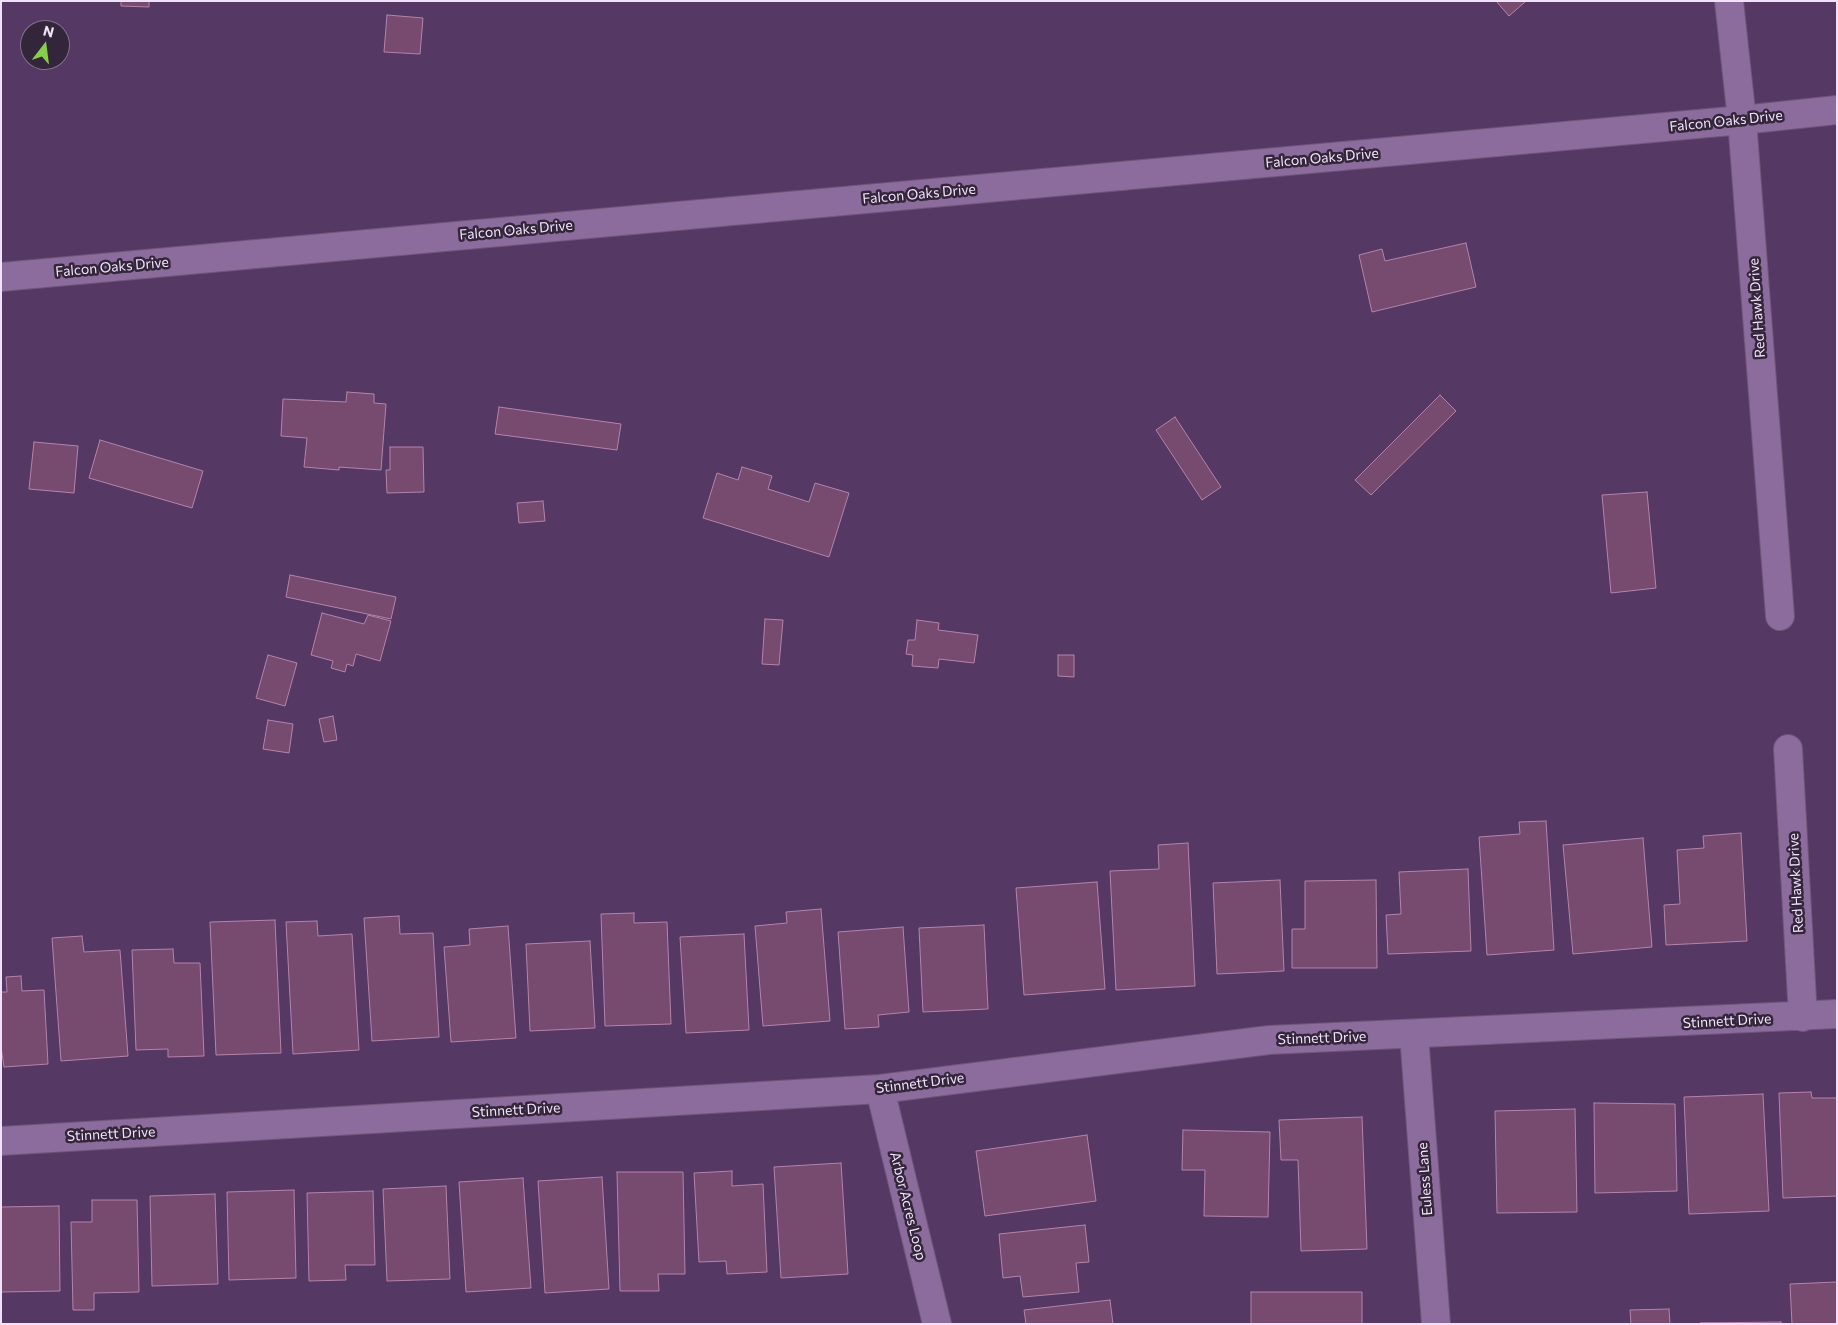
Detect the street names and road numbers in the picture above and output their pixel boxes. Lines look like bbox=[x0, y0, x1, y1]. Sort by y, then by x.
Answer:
street label: Falcon Oaks Drive bbox=[1669, 107, 1783, 135]
street label: Falcon Oaks Drive bbox=[1265, 145, 1379, 171]
street label: Falcon Oaks Drive bbox=[862, 181, 976, 207]
street label: Falcon Oaks Drive bbox=[459, 217, 573, 243]
street label: Falcon Oaks Drive bbox=[55, 254, 169, 280]
street label: Red Hawk Drive bbox=[1745, 258, 1769, 358]
street label: Red Hawk Drive bbox=[1785, 833, 1807, 933]
street label: Stinnett Drive bbox=[1682, 1010, 1772, 1032]
street label: Stinnett Drive bbox=[1277, 1028, 1367, 1048]
street label: Stinnett Drive bbox=[875, 1069, 965, 1097]
street label: Stinnett Drive bbox=[471, 1099, 561, 1121]
street label: Stinnett Drive bbox=[66, 1123, 156, 1145]
street label: Euless Lane bbox=[1414, 1142, 1436, 1216]
street label: Arbor Acres Loop bbox=[886, 1150, 930, 1262]

